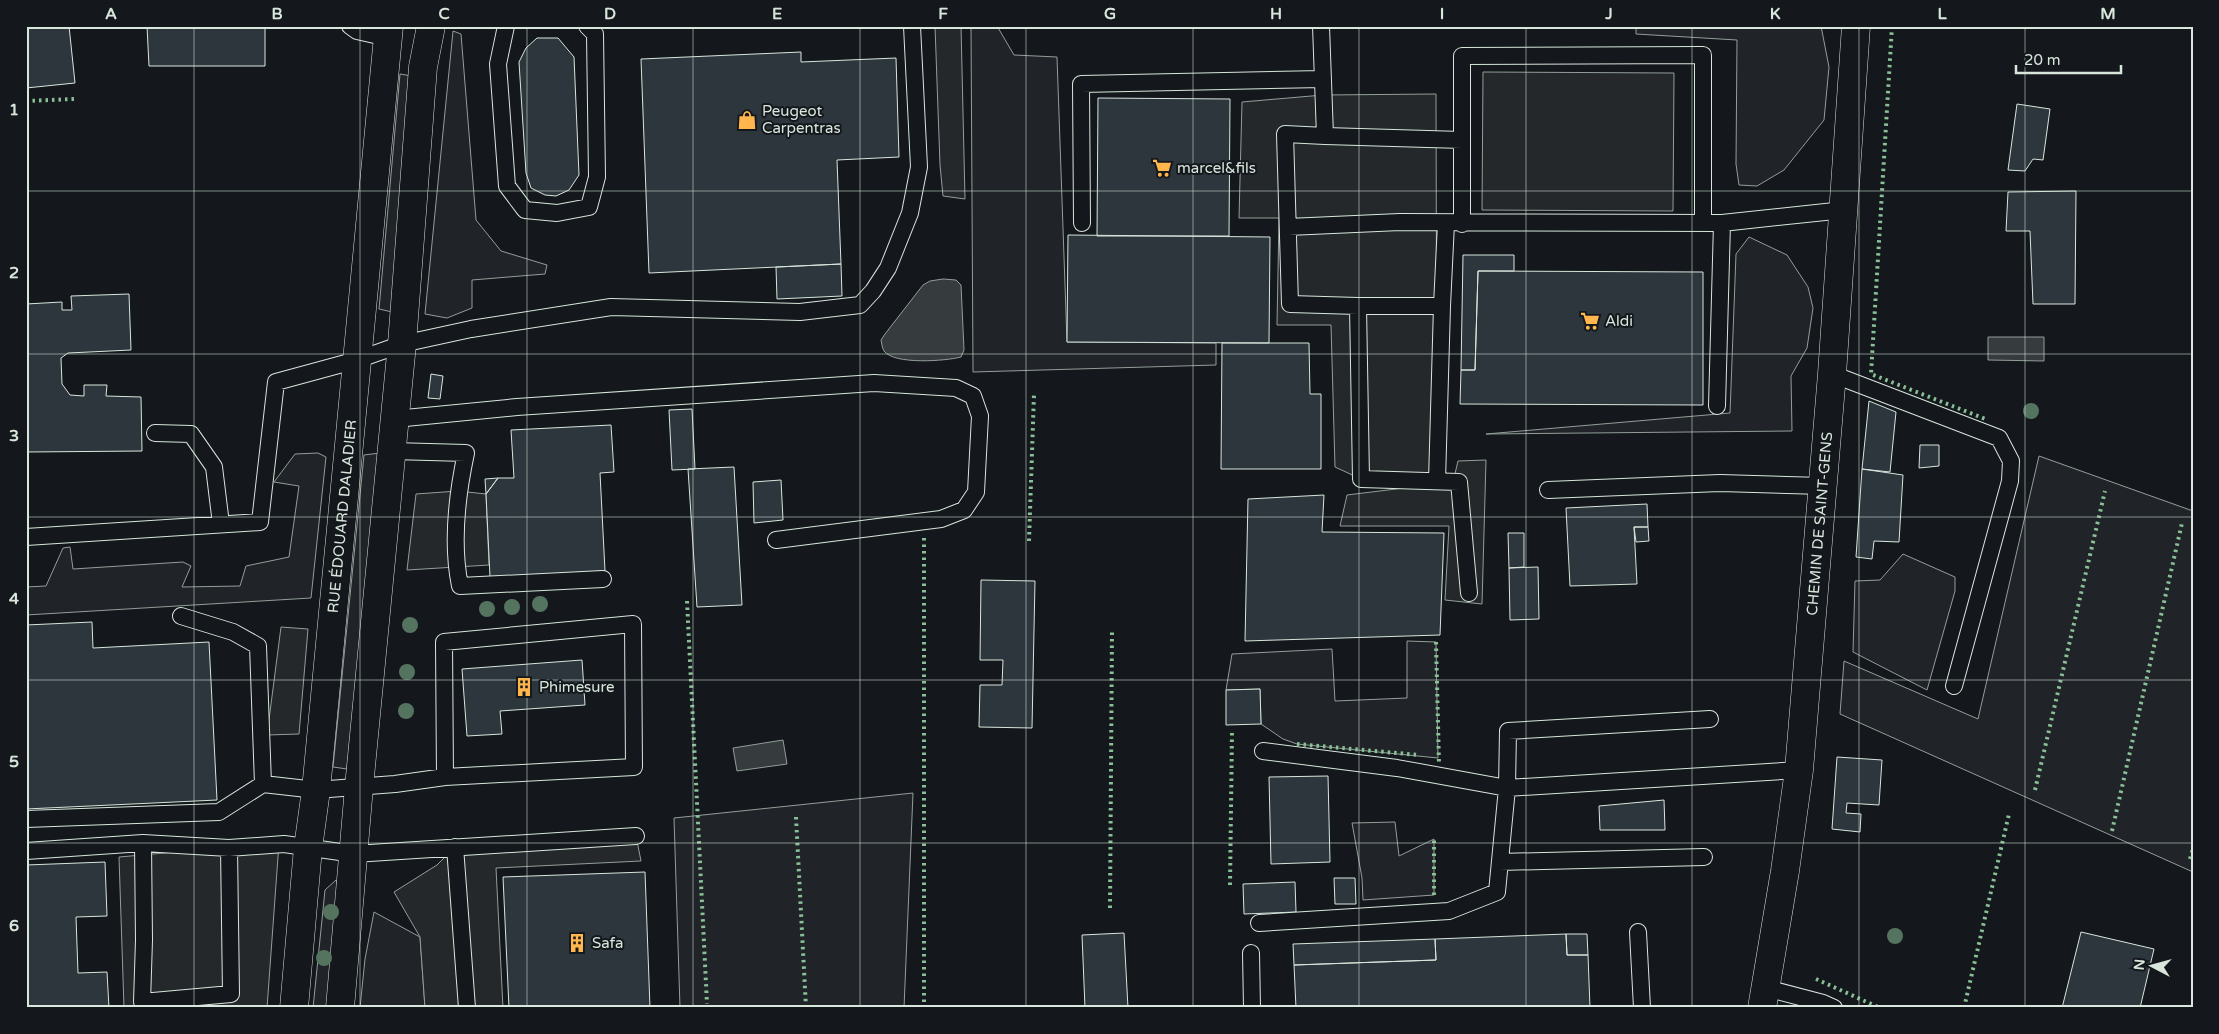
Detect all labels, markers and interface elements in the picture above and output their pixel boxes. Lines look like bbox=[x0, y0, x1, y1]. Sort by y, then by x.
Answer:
text: A bbox=[105, 4, 117, 24]
text: B bbox=[271, 4, 283, 24]
text: C bbox=[438, 4, 450, 24]
text: D bbox=[604, 4, 616, 24]
text: E bbox=[772, 4, 782, 24]
text: F bbox=[938, 4, 948, 24]
text: G bbox=[1104, 4, 1116, 24]
text: H bbox=[1270, 4, 1282, 24]
text: I bbox=[1440, 4, 1444, 24]
text: J bbox=[1604, 4, 1613, 24]
text: K bbox=[1770, 4, 1781, 24]
text: L bbox=[1937, 4, 1947, 24]
text: M bbox=[2100, 4, 2116, 24]
scale bar bbox=[2016, 42, 2122, 74]
text: 20 m bbox=[2024, 51, 2061, 69]
text: 1 bbox=[9, 100, 19, 120]
place label: Peugeot Carpentras bbox=[762, 102, 841, 137]
shop icon: Peugeot Carpentras bbox=[736, 109, 758, 131]
supermarket icon: marcel&fils bbox=[1151, 157, 1173, 179]
place label: marcel&fils bbox=[1177, 159, 1256, 177]
text: 2 bbox=[9, 263, 19, 283]
supermarket icon: Aldi bbox=[1579, 310, 1601, 332]
place label: Aldi bbox=[1605, 312, 1633, 330]
street label: RUE ÉDOUARD DALADIER bbox=[324, 419, 360, 614]
text: 3 bbox=[9, 426, 19, 446]
street label: CHEMIN DE SAINT-GENS bbox=[1803, 431, 1836, 616]
text: 4 bbox=[9, 589, 19, 609]
building icon: Phimesure bbox=[513, 676, 535, 698]
place label: Phimesure bbox=[539, 678, 614, 696]
text: 5 bbox=[9, 752, 19, 772]
text: 6 bbox=[9, 916, 19, 936]
building icon: Safa bbox=[566, 932, 588, 954]
place label: Safa bbox=[592, 934, 623, 952]
north arrow bbox=[2126, 942, 2176, 992]
text: N bbox=[2131, 958, 2149, 971]

